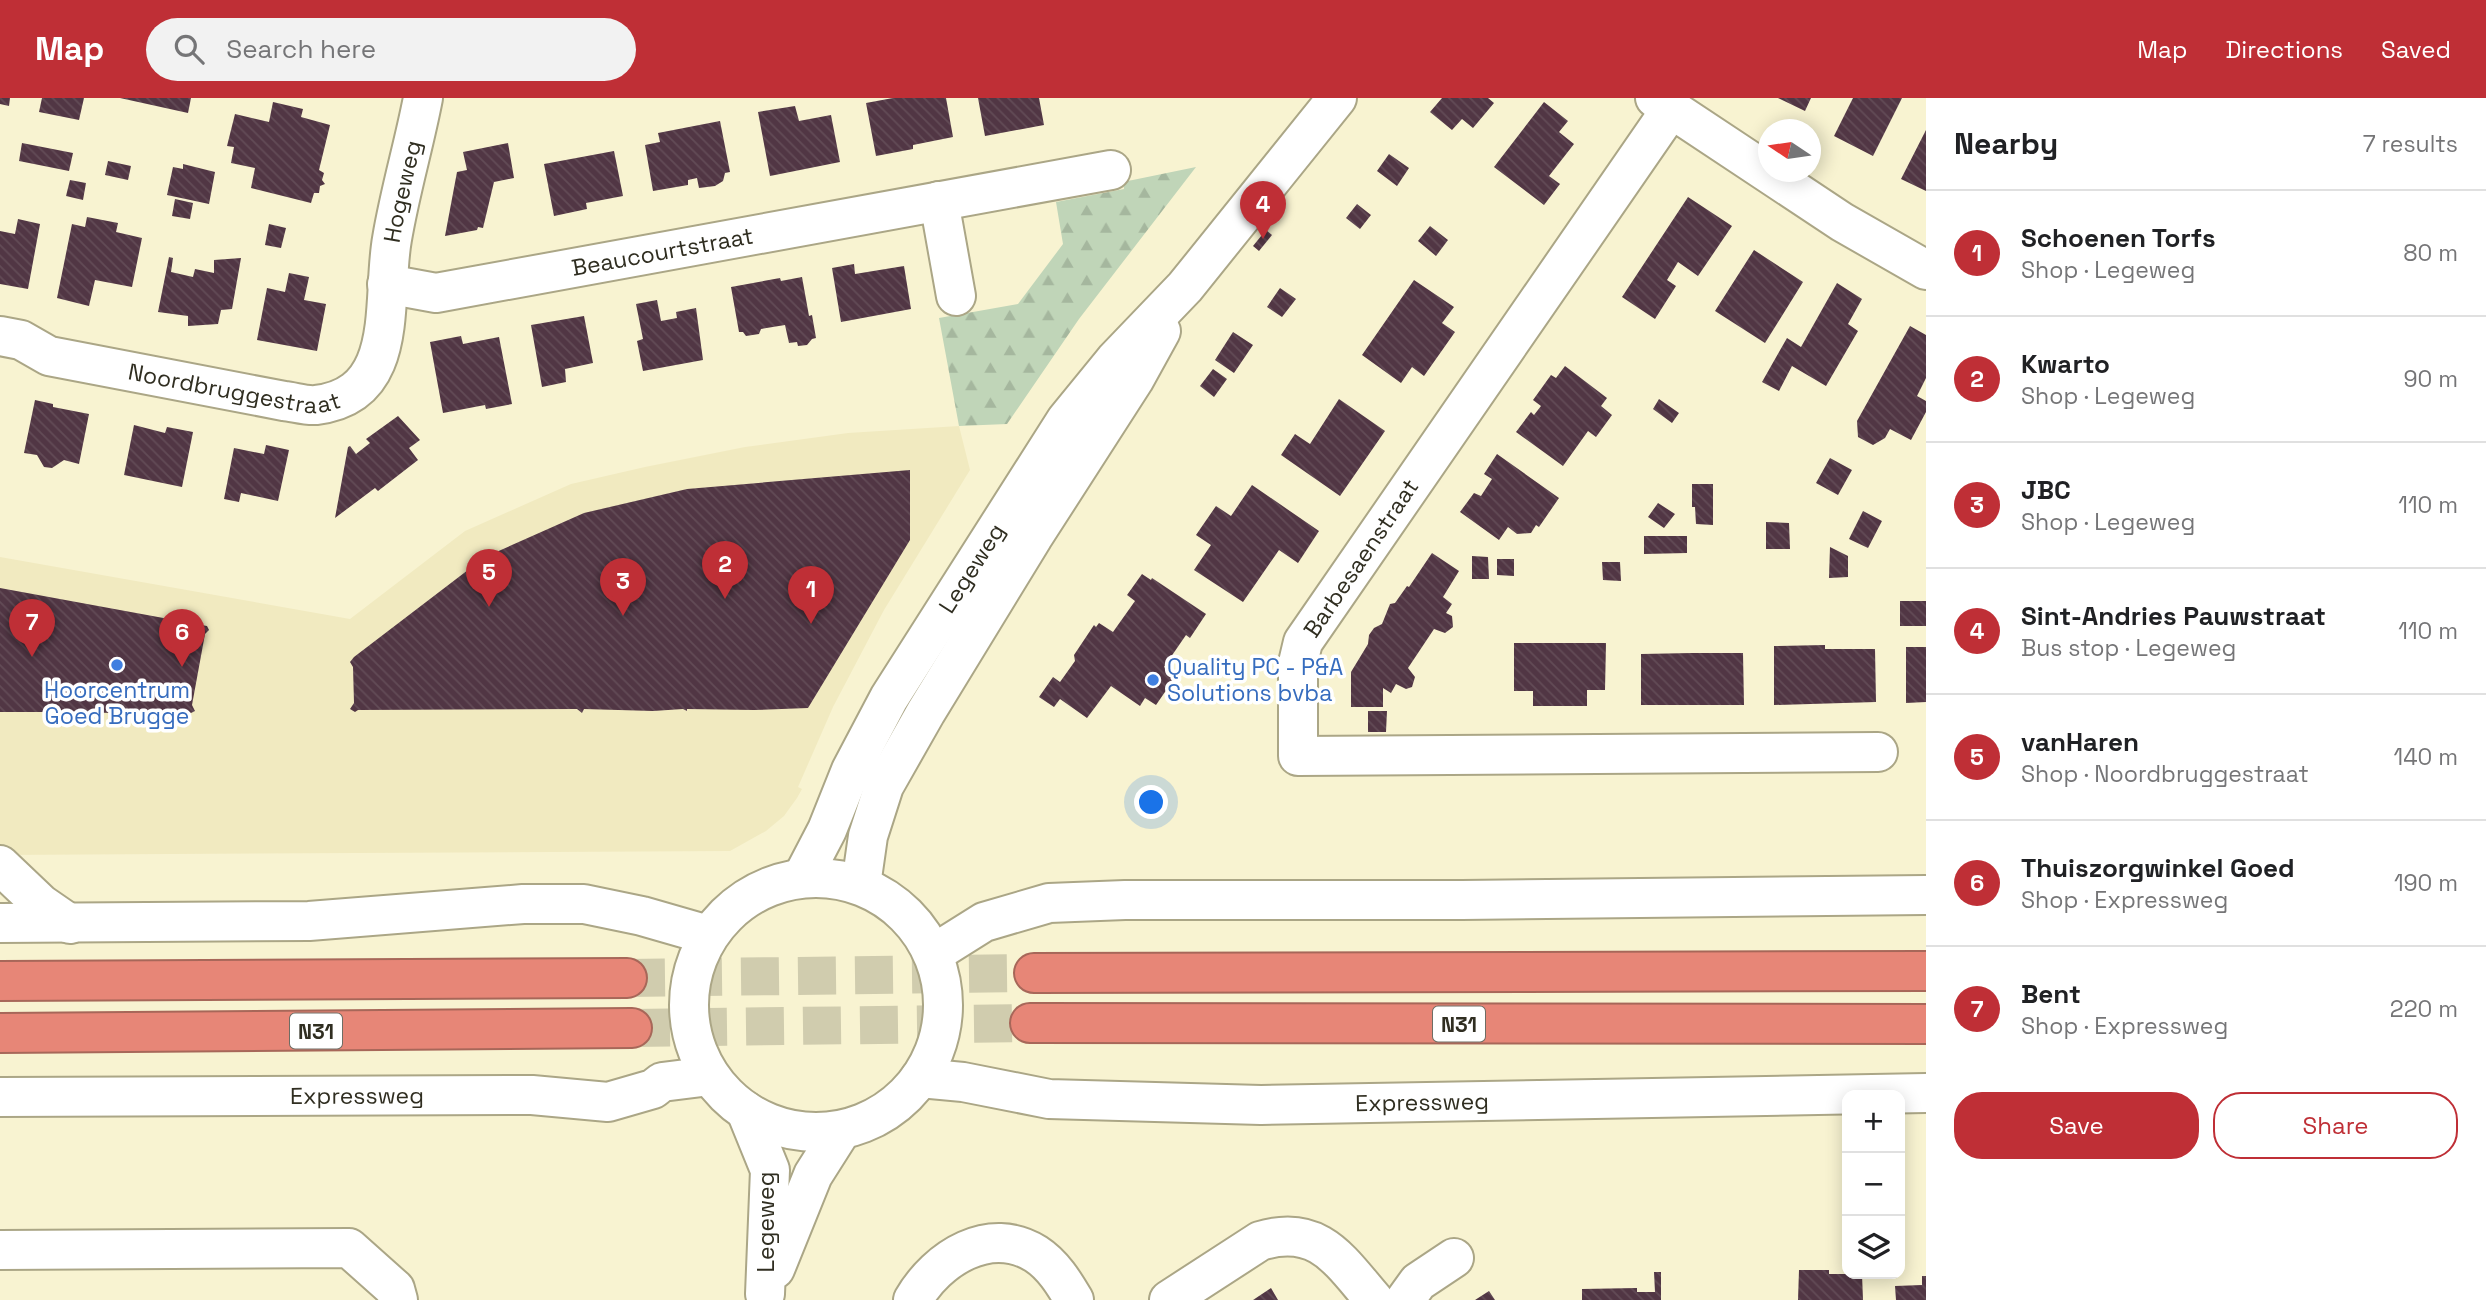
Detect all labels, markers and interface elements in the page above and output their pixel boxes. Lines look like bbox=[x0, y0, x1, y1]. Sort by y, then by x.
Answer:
search box bbox=[146, 18, 636, 81]
text: Map bbox=[35, 28, 104, 70]
icon: search bbox=[170, 30, 208, 68]
text: Search here bbox=[226, 32, 376, 66]
text: Map bbox=[2137, 34, 2187, 65]
text: Directions bbox=[2225, 34, 2343, 65]
text: Saved bbox=[2381, 34, 2451, 65]
north arrow bbox=[1758, 119, 1821, 182]
text: Nearby bbox=[1954, 124, 2058, 163]
text: 7 results bbox=[2363, 129, 2458, 159]
street label: Hogeweg bbox=[377, 137, 428, 245]
pin: 4 bbox=[1240, 181, 1286, 239]
street label: Beaucourtstraat bbox=[569, 220, 756, 283]
text: Schoenen Torfs bbox=[2021, 221, 2216, 255]
text: 1 bbox=[1972, 238, 1982, 268]
text: 80 m bbox=[2403, 238, 2458, 268]
text: Shop · Legeweg bbox=[2021, 255, 2195, 285]
text: Kwarto bbox=[2021, 347, 2110, 381]
street label: Noordbruggestraat bbox=[126, 357, 344, 420]
text: 2 bbox=[1970, 364, 1984, 394]
text: 90 m bbox=[2403, 364, 2458, 394]
text: Shop · Legeweg bbox=[2021, 381, 2195, 411]
street label: Barbesaenstraat bbox=[1297, 473, 1425, 643]
text: JBC bbox=[2021, 473, 2071, 507]
text: 3 bbox=[1970, 490, 1984, 520]
text: 110 m bbox=[2398, 490, 2458, 520]
text: Shop · Legeweg bbox=[2021, 507, 2195, 537]
street label: Legeweg bbox=[932, 518, 1011, 619]
pin: 2 bbox=[702, 541, 748, 599]
pin: 5 bbox=[466, 549, 512, 607]
pin: 3 bbox=[600, 558, 646, 616]
pin: 1 bbox=[788, 566, 834, 624]
pin: 7 bbox=[9, 599, 55, 657]
text: Sint-Andries Pauwstraat bbox=[2021, 599, 2326, 633]
pin: 6 bbox=[159, 609, 205, 667]
text: 4 bbox=[1970, 616, 1984, 646]
text: 110 m bbox=[2398, 616, 2458, 646]
text: Bus stop · Legeweg bbox=[2021, 633, 2236, 663]
place label: Quality PC - P&A Solutions bvba bbox=[1167, 652, 1343, 708]
marker: Hoorcentrum Goed Brugge bbox=[109, 657, 125, 673]
marker: Quality PC - P&A Solutions bvba bbox=[1145, 672, 1161, 688]
place label: Hoorcentrum Goed Brugge bbox=[44, 675, 190, 731]
text: vanHaren bbox=[2021, 725, 2139, 759]
text: 5 bbox=[1970, 742, 1984, 772]
text: 140 m bbox=[2394, 742, 2458, 772]
text: Shop · Noordbruggestraat bbox=[2021, 759, 2309, 789]
your location bbox=[1134, 785, 1168, 819]
text: Thuiszorgwinkel Goed bbox=[2021, 851, 2295, 885]
text: 6 bbox=[1970, 868, 1984, 898]
text: 190 m bbox=[2394, 868, 2458, 898]
text: Shop · Expressweg bbox=[2021, 885, 2228, 915]
text: Bent bbox=[2021, 977, 2081, 1011]
text: 7 bbox=[1971, 994, 1983, 1024]
text: 220 m bbox=[2390, 994, 2458, 1024]
road number: N31 bbox=[1433, 1006, 1485, 1042]
text: Shop · Expressweg bbox=[2021, 1011, 2228, 1041]
road number: N31 bbox=[290, 1014, 342, 1048]
street label: Expressweg bbox=[290, 1080, 424, 1111]
street label: Expressweg bbox=[1355, 1086, 1489, 1118]
map controls bbox=[1842, 1090, 1905, 1279]
button: + bbox=[1842, 1090, 1905, 1153]
button: Save bbox=[1954, 1092, 2199, 1159]
button: Share bbox=[2213, 1092, 2458, 1159]
button: − bbox=[1842, 1153, 1905, 1216]
street label: Legeweg bbox=[751, 1172, 781, 1272]
button: layers bbox=[1842, 1216, 1905, 1279]

